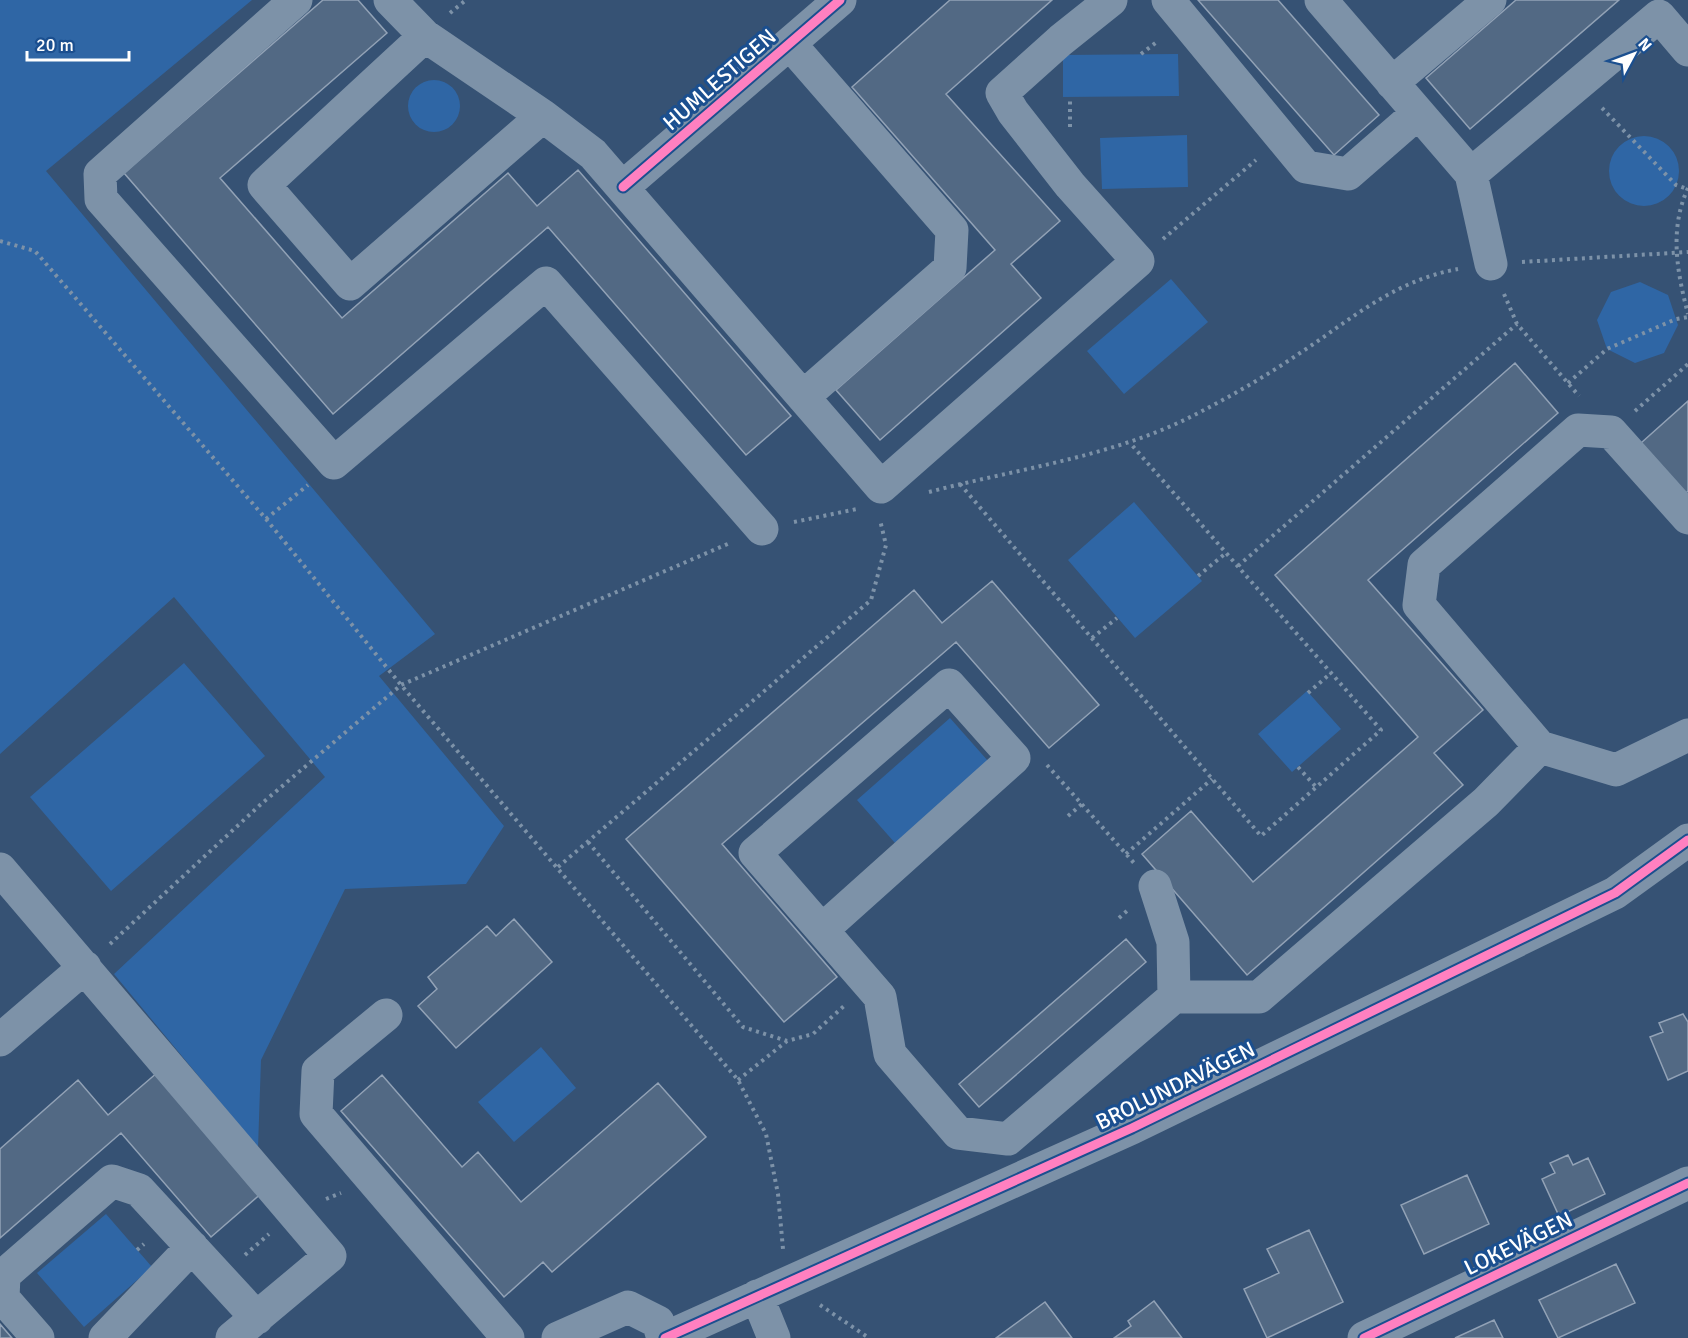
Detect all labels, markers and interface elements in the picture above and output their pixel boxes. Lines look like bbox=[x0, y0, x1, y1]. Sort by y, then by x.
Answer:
street label: HUMLESTIGEN bbox=[657, 23, 782, 136]
scale bar bbox=[27, 24, 129, 62]
north arrow bbox=[1604, 24, 1664, 84]
text: 20 m bbox=[36, 34, 74, 56]
text: N bbox=[1633, 34, 1656, 56]
street label: BROLUNDAVÄGEN bbox=[1091, 1035, 1259, 1136]
street label: LOKEVÄGEN bbox=[1460, 1206, 1577, 1281]

